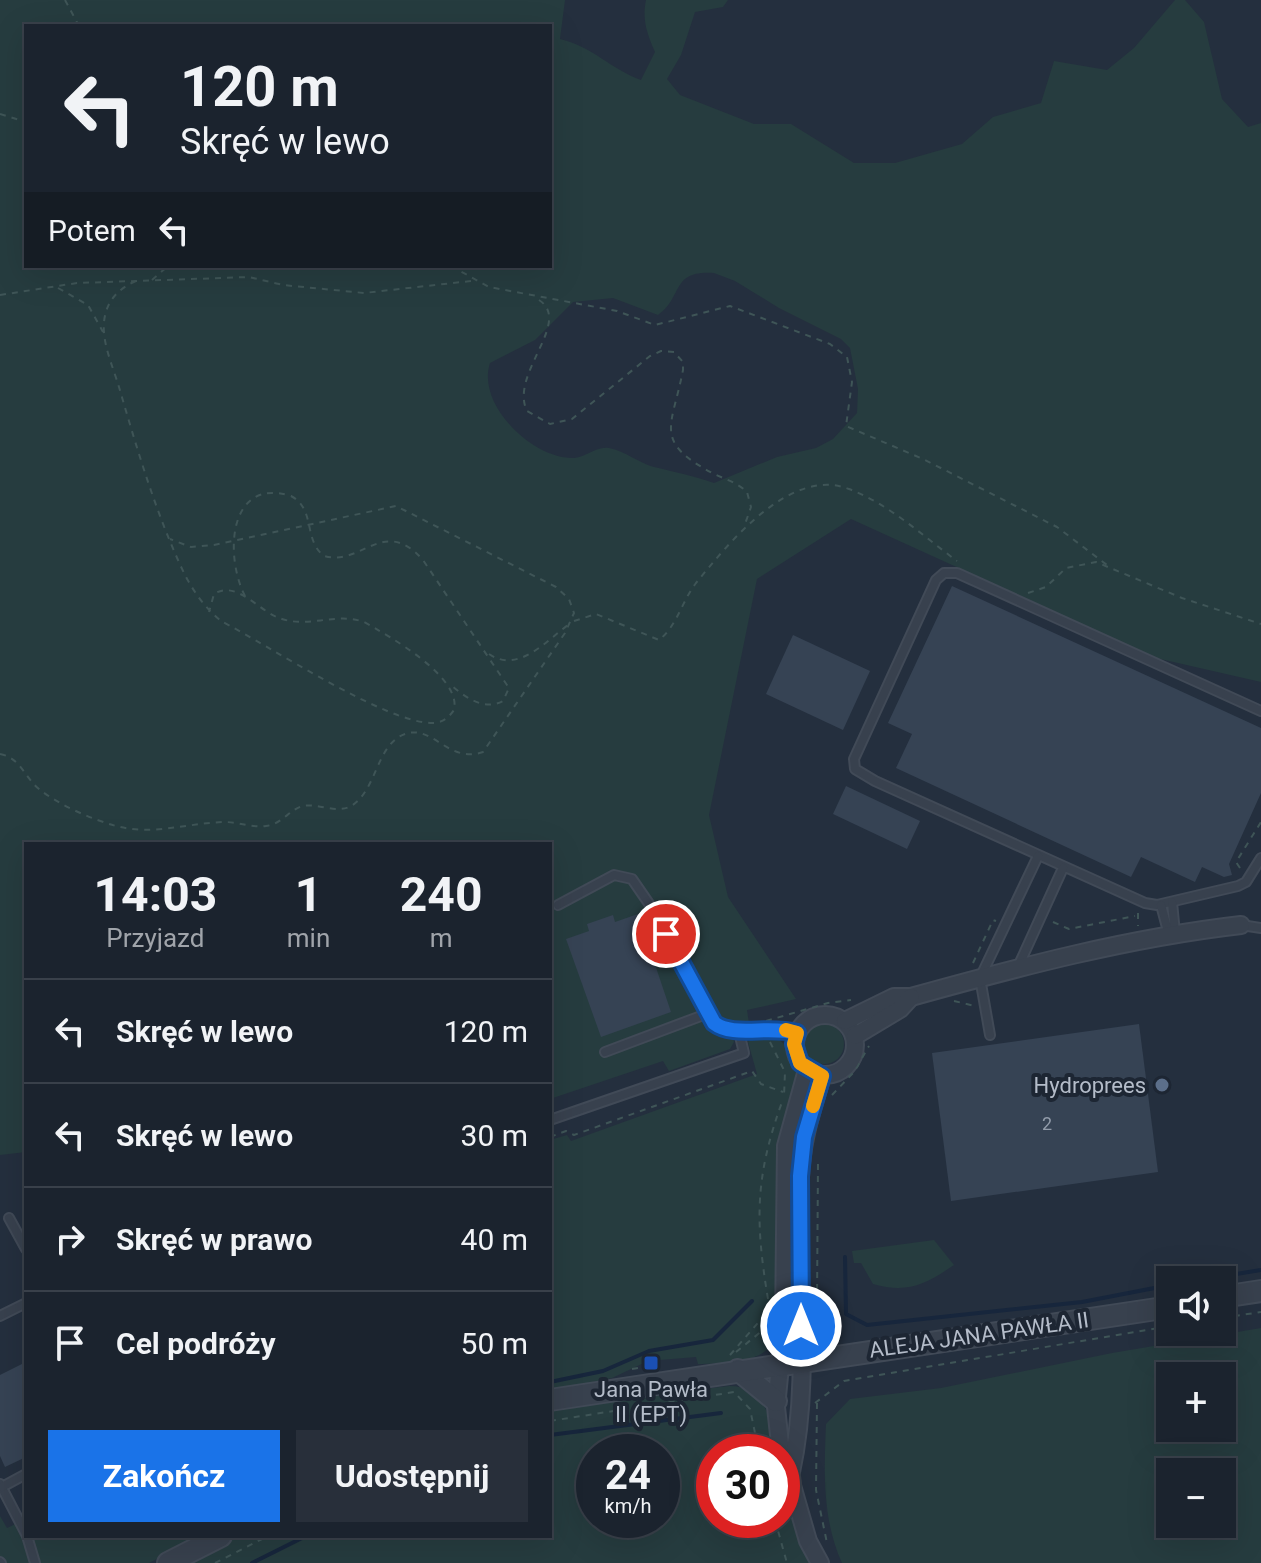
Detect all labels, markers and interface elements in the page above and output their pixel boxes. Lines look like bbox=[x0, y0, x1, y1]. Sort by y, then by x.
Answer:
text: 120 m bbox=[180, 54, 339, 120]
icon: left bbox=[48, 56, 152, 160]
text: Skręć w lewo bbox=[180, 121, 390, 163]
icon: left bbox=[152, 208, 196, 252]
text: Potem bbox=[48, 213, 136, 248]
text: 14:03 bbox=[94, 866, 217, 923]
text: 1 bbox=[295, 866, 322, 923]
text: 240 bbox=[400, 866, 482, 923]
pin bbox=[632, 900, 700, 968]
icon: arrive bbox=[644, 912, 688, 956]
text: Przyjazd bbox=[106, 923, 204, 953]
text: min bbox=[287, 923, 330, 953]
text: m bbox=[430, 923, 453, 953]
icon: left bbox=[48, 1009, 92, 1053]
text: Skręć w lewo bbox=[116, 1014, 293, 1049]
text: 120 m bbox=[444, 1014, 528, 1049]
place label: Hydroprees bbox=[1034, 1073, 1146, 1098]
marker: Hydroprees bbox=[1153, 1076, 1171, 1094]
icon: left bbox=[48, 1113, 92, 1157]
house number: 2 bbox=[1042, 1113, 1052, 1134]
text: Skręć w lewo bbox=[116, 1118, 293, 1153]
text: 30 m bbox=[461, 1118, 528, 1153]
icon: right bbox=[48, 1217, 92, 1261]
text: Skręć w prawo bbox=[116, 1222, 312, 1257]
text: 40 m bbox=[461, 1222, 528, 1257]
map controls bbox=[1156, 1266, 1236, 1538]
button: sound bbox=[1156, 1266, 1236, 1346]
position arrow bbox=[759, 1284, 843, 1368]
street label: ALEJA JANA PAWŁA II bbox=[868, 1307, 1090, 1363]
icon: arrive bbox=[48, 1321, 92, 1365]
text: Cel podróży bbox=[116, 1326, 276, 1361]
text: 50 m bbox=[461, 1326, 528, 1361]
marker: Jana Pawła II (EPT) bbox=[642, 1354, 660, 1372]
button: + bbox=[1156, 1362, 1236, 1442]
place label: Jana Pawła II (EPT) bbox=[594, 1377, 708, 1428]
button: Zakończ bbox=[48, 1430, 280, 1522]
button: Udostępnij bbox=[296, 1430, 528, 1522]
speed limit sign: 30 bbox=[696, 1434, 800, 1538]
text: 24 bbox=[605, 1452, 651, 1499]
button: − bbox=[1156, 1458, 1236, 1538]
text: km/h bbox=[605, 1494, 651, 1518]

